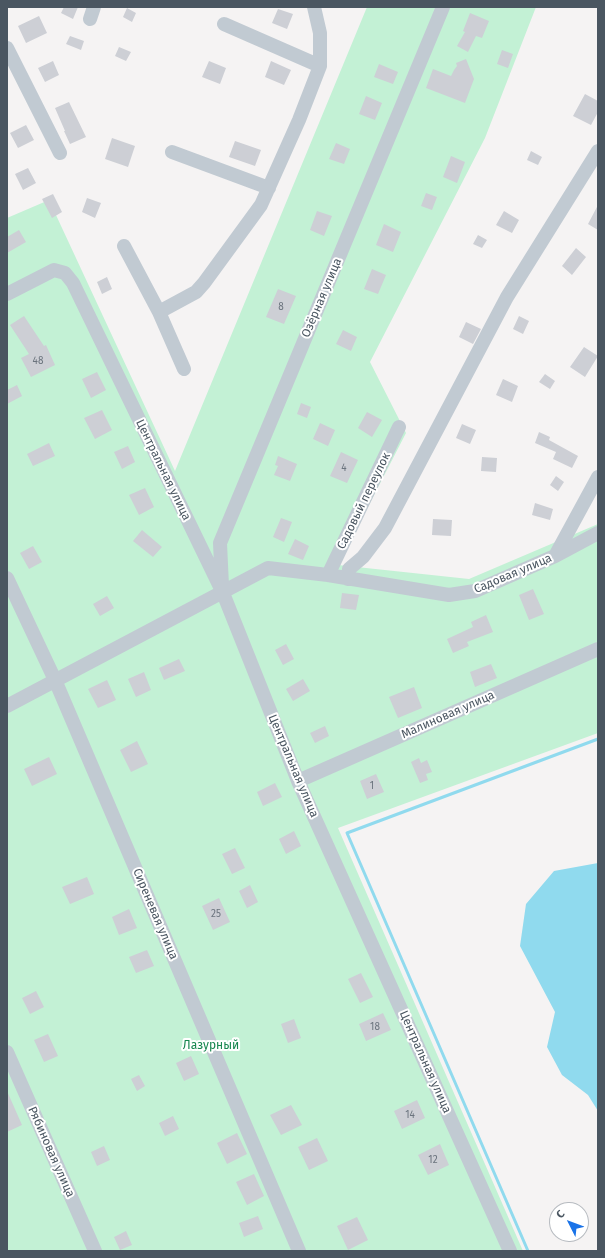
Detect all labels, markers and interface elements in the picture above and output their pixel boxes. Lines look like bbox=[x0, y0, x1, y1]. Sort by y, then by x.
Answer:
street label: Озёрная улица bbox=[299, 256, 345, 340]
house number: 8 bbox=[278, 301, 284, 313]
house number: 48 bbox=[33, 355, 43, 367]
street label: Центральная улица bbox=[132, 417, 194, 523]
street label: Садовый переулок bbox=[334, 450, 394, 552]
house number: 4 bbox=[341, 462, 347, 474]
street label: Садовая улица bbox=[472, 551, 554, 597]
street label: Малиновая улица bbox=[399, 688, 497, 742]
street label: Центральная улица bbox=[265, 712, 321, 820]
house number: 1 bbox=[370, 780, 374, 792]
street label: Сиреневая улица bbox=[129, 866, 181, 962]
house number: 25 bbox=[211, 908, 221, 920]
street label: Центральная улица bbox=[396, 1009, 454, 1115]
house number: 18 bbox=[370, 1021, 380, 1033]
park label: Лазурный bbox=[183, 1039, 239, 1053]
street label: Рябиновая улица bbox=[25, 1104, 77, 1200]
house number: 14 bbox=[405, 1109, 415, 1121]
house number: 12 bbox=[428, 1154, 438, 1166]
north arrow bbox=[549, 1202, 589, 1242]
text: С bbox=[554, 1208, 567, 1221]

